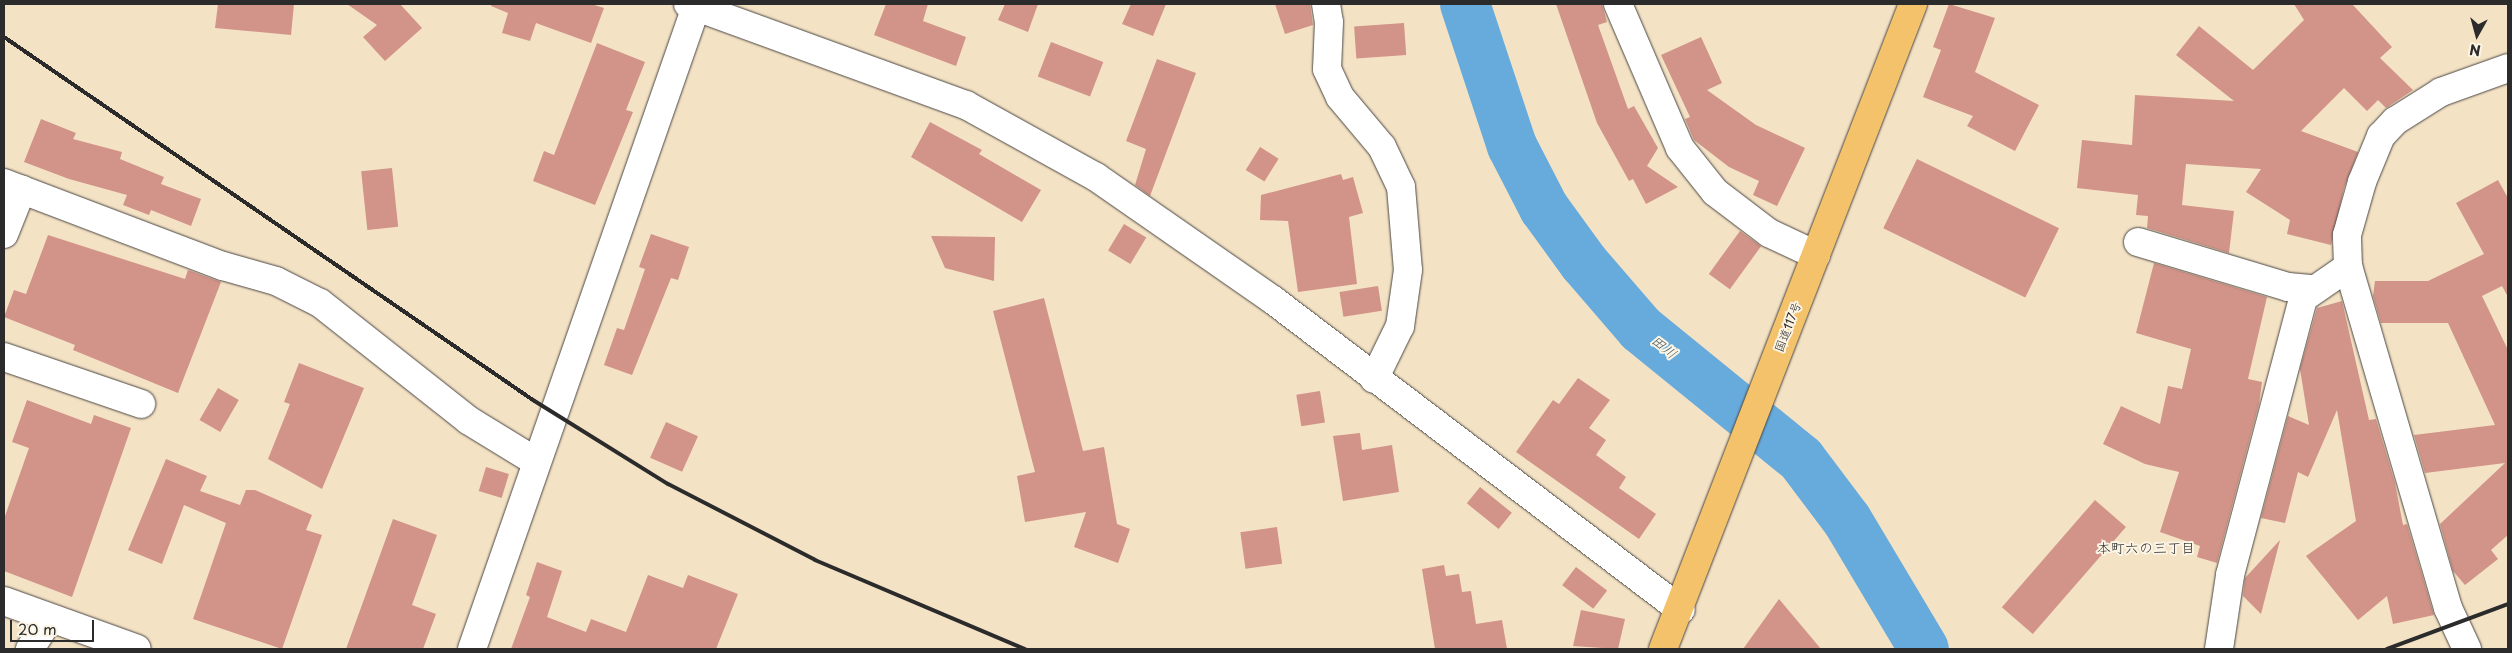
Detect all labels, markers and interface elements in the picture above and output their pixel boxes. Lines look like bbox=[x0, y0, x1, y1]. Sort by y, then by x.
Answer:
north arrow bbox=[2452, 10, 2502, 60]
text: N bbox=[2468, 39, 2482, 61]
street label: 国道117号 bbox=[1772, 300, 1804, 354]
water label: 田川 bbox=[1648, 332, 1680, 362]
district label: 本町六の三丁目 bbox=[2097, 540, 2195, 556]
scale bar bbox=[12, 610, 96, 642]
text: 20 m bbox=[18, 617, 57, 640]

